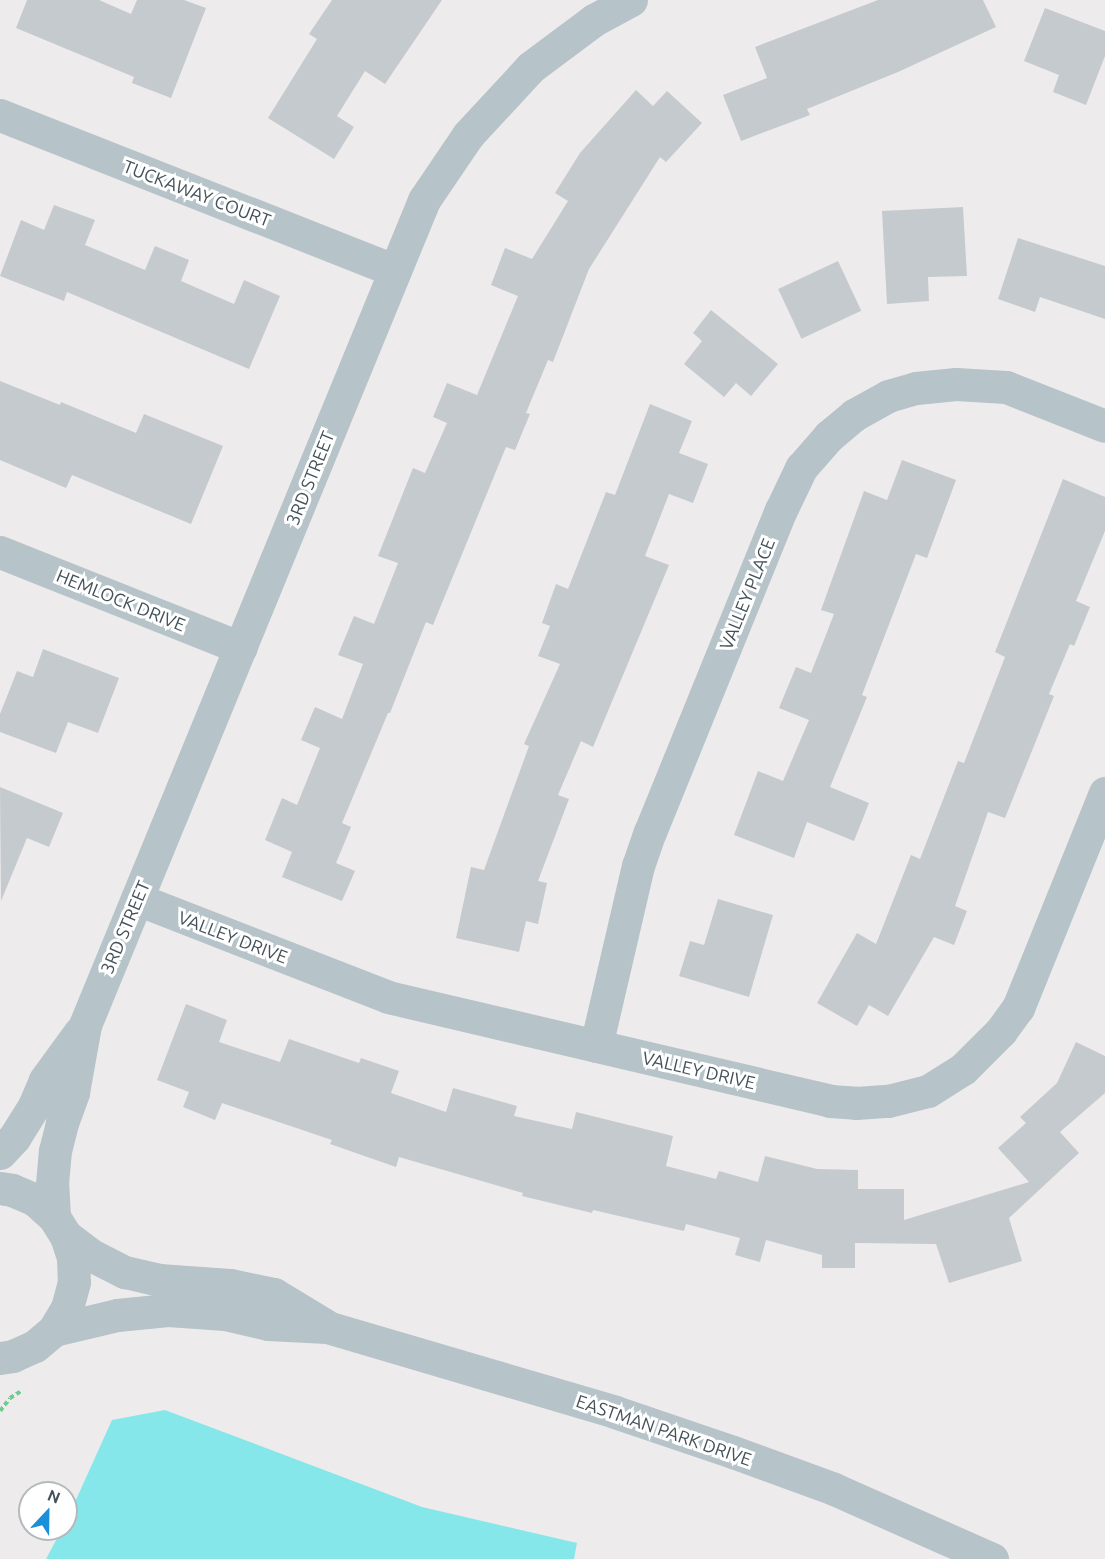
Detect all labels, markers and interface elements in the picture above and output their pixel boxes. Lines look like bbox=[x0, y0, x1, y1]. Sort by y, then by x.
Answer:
street label: TUCKAWAY COURT bbox=[120, 155, 274, 231]
street label: 3RD STREET bbox=[281, 428, 339, 528]
street label: VALLEY PLACE bbox=[715, 535, 779, 653]
street label: HEMLOCK DRIVE bbox=[53, 564, 189, 636]
street label: 3RD STREET bbox=[96, 877, 154, 977]
street label: VALLEY DRIVE bbox=[175, 906, 291, 968]
street label: VALLEY DRIVE bbox=[640, 1047, 758, 1093]
street label: EASTMAN PARK DRIVE bbox=[573, 1390, 755, 1470]
north arrow bbox=[18, 1481, 78, 1541]
text: N bbox=[45, 1486, 63, 1507]

